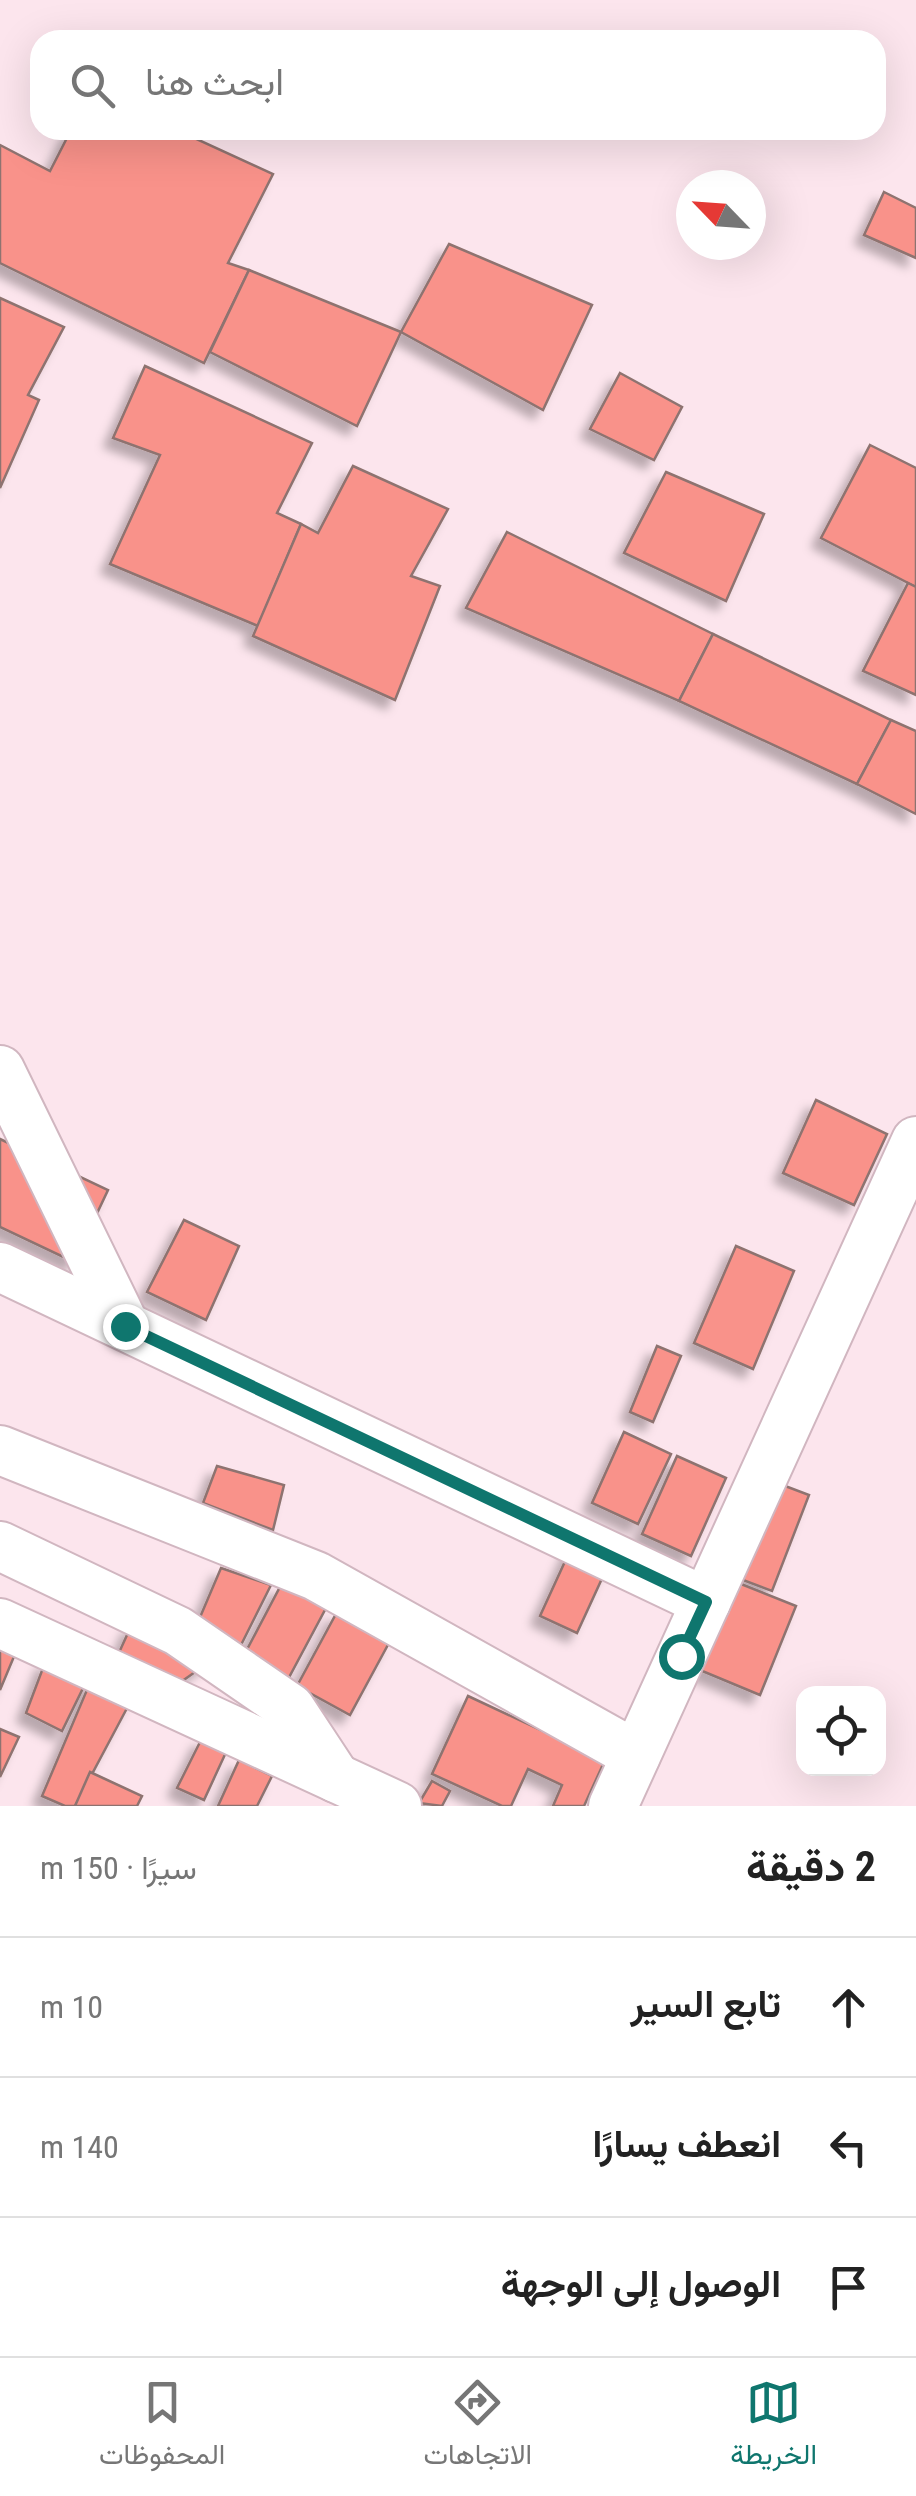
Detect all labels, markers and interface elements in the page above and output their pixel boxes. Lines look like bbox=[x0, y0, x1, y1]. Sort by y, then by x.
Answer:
search box bbox=[30, 30, 886, 140]
icon: search bbox=[65, 58, 120, 113]
text: ابحث هنا bbox=[145, 60, 284, 104]
north arrow bbox=[676, 170, 766, 260]
route end bbox=[103, 1304, 149, 1350]
route start bbox=[659, 1634, 705, 1680]
map controls bbox=[796, 1686, 886, 1776]
button: locate bbox=[796, 1686, 886, 1776]
text: 2 دقيقة bbox=[746, 1842, 876, 1891]
text: سيرًا · 150 m bbox=[40, 1849, 197, 1887]
icon: ahead bbox=[821, 1980, 876, 2035]
text: تابع السير bbox=[631, 1982, 781, 2026]
text: 10 m bbox=[40, 1988, 103, 2026]
icon: left bbox=[821, 2120, 876, 2175]
text: انعطف يسارًا bbox=[592, 2122, 781, 2166]
text: 140 m bbox=[40, 2128, 119, 2166]
icon: arrive bbox=[821, 2260, 876, 2315]
text: الوصول إلى الوجهة bbox=[501, 2262, 781, 2306]
tab: المحفوظات bbox=[99, 2375, 225, 2479]
tab: الاتجاهات bbox=[423, 2375, 532, 2479]
tab: الخريطة bbox=[730, 2375, 817, 2479]

